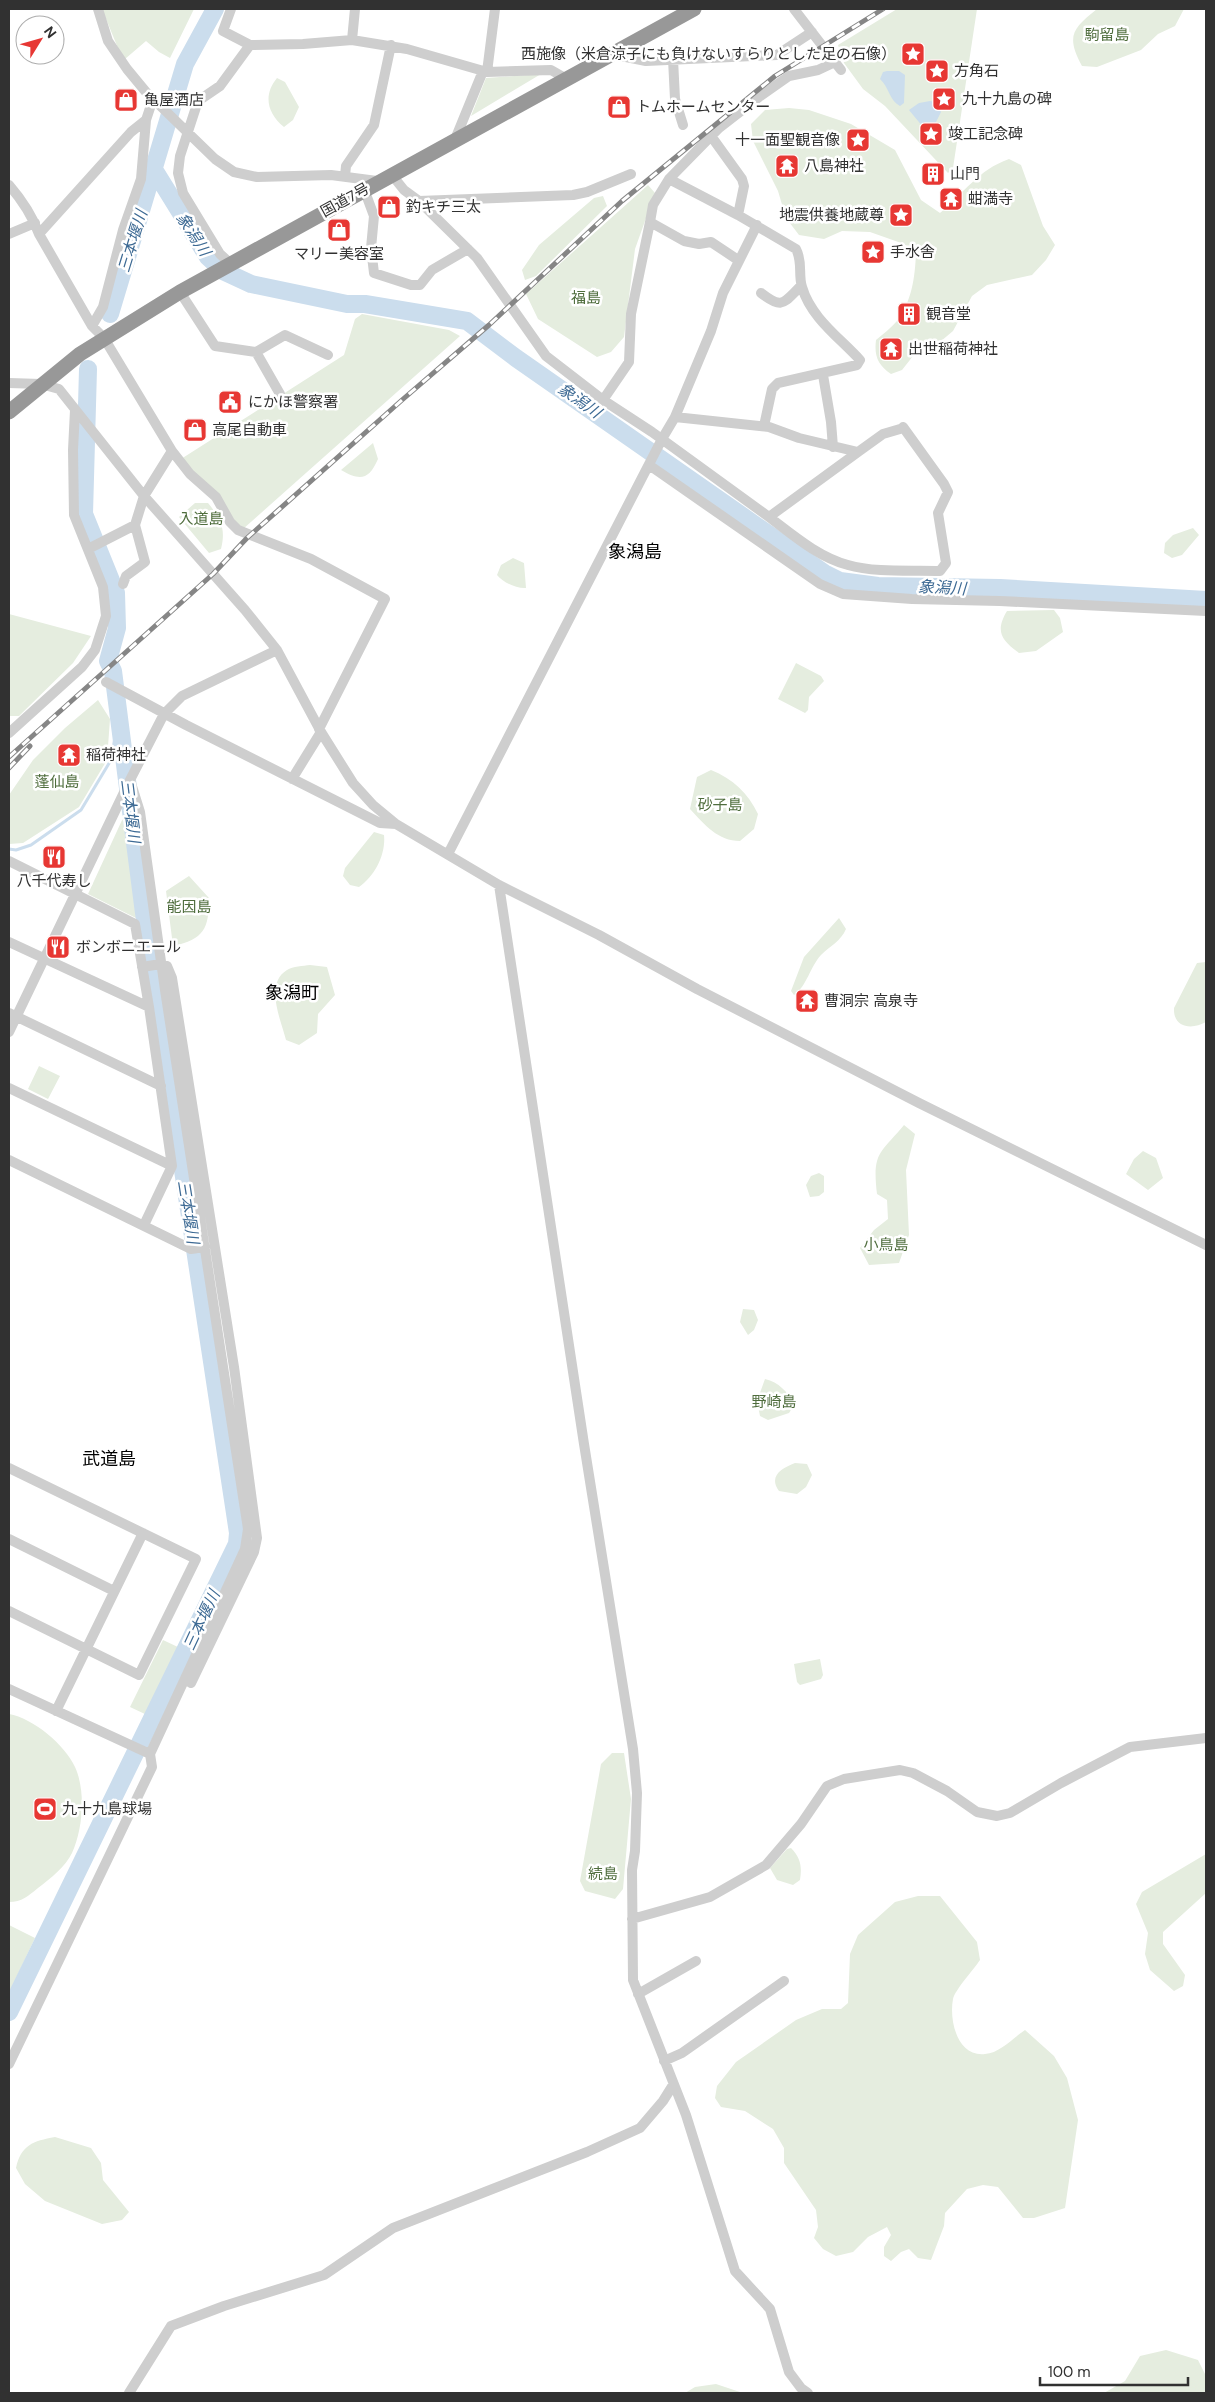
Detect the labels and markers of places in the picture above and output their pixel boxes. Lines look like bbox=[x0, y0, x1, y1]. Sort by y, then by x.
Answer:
place icon: 西施像（米倉涼子にも負けないすらりとした足の石像） bbox=[900, 41, 926, 67]
place label: 西施像（米倉涼子にも負けないすらりとした足の石像） bbox=[521, 44, 896, 64]
place icon: 方角石 bbox=[924, 58, 950, 84]
place label: 方角石 bbox=[954, 61, 999, 81]
place icon: 九十九島の碑 bbox=[931, 86, 957, 112]
shop icon: 亀屋酒店 bbox=[113, 87, 139, 113]
place label: 九十九島の碑 bbox=[962, 89, 1052, 109]
place label: 亀屋酒店 bbox=[144, 90, 204, 110]
shop icon: トムホームセンター bbox=[606, 94, 632, 120]
place label: トムホームセンター bbox=[636, 97, 771, 117]
place icon: 竣工記念碑 bbox=[918, 121, 944, 147]
place label: 竣工記念碑 bbox=[948, 124, 1023, 144]
place icon: 十一面聖観音像 bbox=[845, 127, 871, 153]
place label: 十一面聖観音像 bbox=[735, 130, 840, 150]
temple icon: 八島神社 bbox=[774, 153, 800, 179]
place label: 八島神社 bbox=[804, 156, 864, 176]
building icon: 山門 bbox=[920, 161, 946, 187]
place label: 山門 bbox=[950, 164, 980, 184]
temple icon: 蚶満寺 bbox=[938, 186, 964, 212]
place label: 蚶満寺 bbox=[968, 189, 1013, 209]
shop icon: 釣キチ三太 bbox=[376, 194, 402, 220]
place label: 釣キチ三太 bbox=[406, 197, 481, 217]
place icon: 地震供養地蔵尊 bbox=[888, 202, 914, 228]
place label: 地震供養地蔵尊 bbox=[779, 205, 884, 225]
shop icon: マリー美容室 bbox=[326, 217, 352, 243]
place icon: 手水舎 bbox=[860, 239, 886, 265]
place label: 手水舎 bbox=[890, 242, 935, 262]
place label: マリー美容室 bbox=[294, 244, 384, 264]
building icon: 観音堂 bbox=[896, 301, 922, 327]
place label: 観音堂 bbox=[926, 304, 971, 324]
temple icon: 出世稲荷神社 bbox=[878, 336, 904, 362]
place label: 出世稲荷神社 bbox=[908, 339, 998, 359]
public building icon: にかほ警察署 bbox=[217, 389, 243, 415]
place label: にかほ警察署 bbox=[248, 392, 338, 412]
shop icon: 高尾自動車 bbox=[182, 417, 208, 443]
place label: 高尾自動車 bbox=[212, 420, 287, 440]
temple icon: 稲荷神社 bbox=[56, 742, 82, 768]
place label: 稲荷神社 bbox=[86, 745, 146, 765]
restaurant icon: 八千代寿し bbox=[41, 844, 67, 870]
place label: 八千代寿し bbox=[16, 871, 92, 891]
restaurant icon: ボンボニエール bbox=[45, 934, 71, 960]
place label: ボンボニエール bbox=[76, 937, 181, 957]
temple icon: 曹洞宗 高泉寺 bbox=[794, 988, 820, 1014]
place label: 曹洞宗 高泉寺 bbox=[824, 991, 918, 1011]
sports icon: 九十九島球場 bbox=[32, 1796, 58, 1822]
place label: 九十九島球場 bbox=[62, 1799, 152, 1819]

